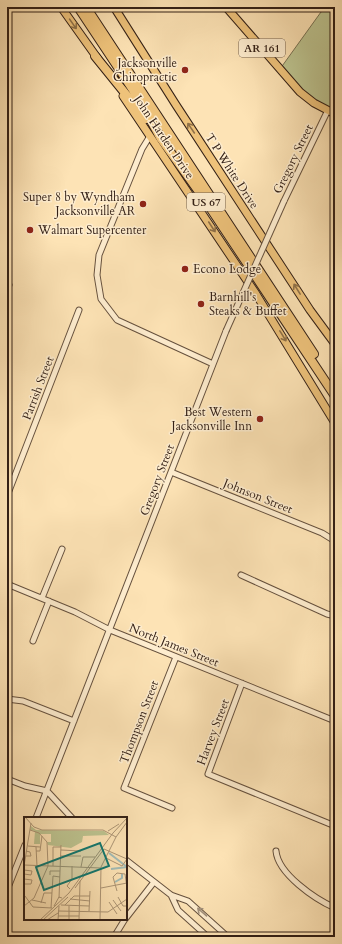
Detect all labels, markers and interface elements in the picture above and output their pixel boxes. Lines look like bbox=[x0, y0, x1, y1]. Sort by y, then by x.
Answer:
one-way arrow bbox=[69, 18, 77, 29]
road number: AR 161 bbox=[239, 39, 285, 57]
place label: Jacksonville Chiropractic bbox=[113, 55, 178, 85]
marker: Jacksonville Chiropractic bbox=[180, 65, 190, 75]
street label: John Harden Drive bbox=[129, 90, 198, 182]
street label: Gregory Street bbox=[269, 121, 317, 196]
one-way arrow bbox=[187, 123, 195, 134]
street label: T P White Drive bbox=[202, 130, 262, 212]
place label: Super 8 by Wyndham Jacksonville AR bbox=[23, 189, 136, 219]
road number: US 67 bbox=[187, 193, 225, 211]
marker: Super 8 by Wyndham Jacksonville AR bbox=[138, 199, 148, 209]
one-way arrow bbox=[208, 221, 216, 233]
place label: Walmart Supercenter bbox=[37, 222, 147, 238]
marker: Walmart Supercenter bbox=[25, 225, 35, 235]
place label: Econo Lodge bbox=[193, 261, 261, 277]
marker: Econo Lodge bbox=[180, 264, 190, 274]
one-way arrow bbox=[292, 284, 301, 295]
place label: Barnhill's Steaks & Buffet bbox=[209, 289, 287, 319]
marker: Barnhill's Steaks & Buffet bbox=[196, 299, 206, 309]
one-way arrow bbox=[279, 330, 287, 342]
street label: Parrish Street bbox=[19, 354, 58, 422]
place label: Best Western Jacksonville Inn bbox=[170, 404, 252, 434]
marker: Best Western Jacksonville Inn bbox=[255, 414, 265, 424]
street label: Gregory Street bbox=[136, 442, 178, 518]
street label: Johnson Street bbox=[219, 474, 295, 517]
street label: North James Street bbox=[127, 620, 222, 670]
street label: Thompson Street bbox=[116, 678, 162, 766]
street label: Harvey Street bbox=[193, 696, 233, 767]
inset map bbox=[24, 817, 127, 920]
one-way arrow bbox=[196, 908, 207, 917]

